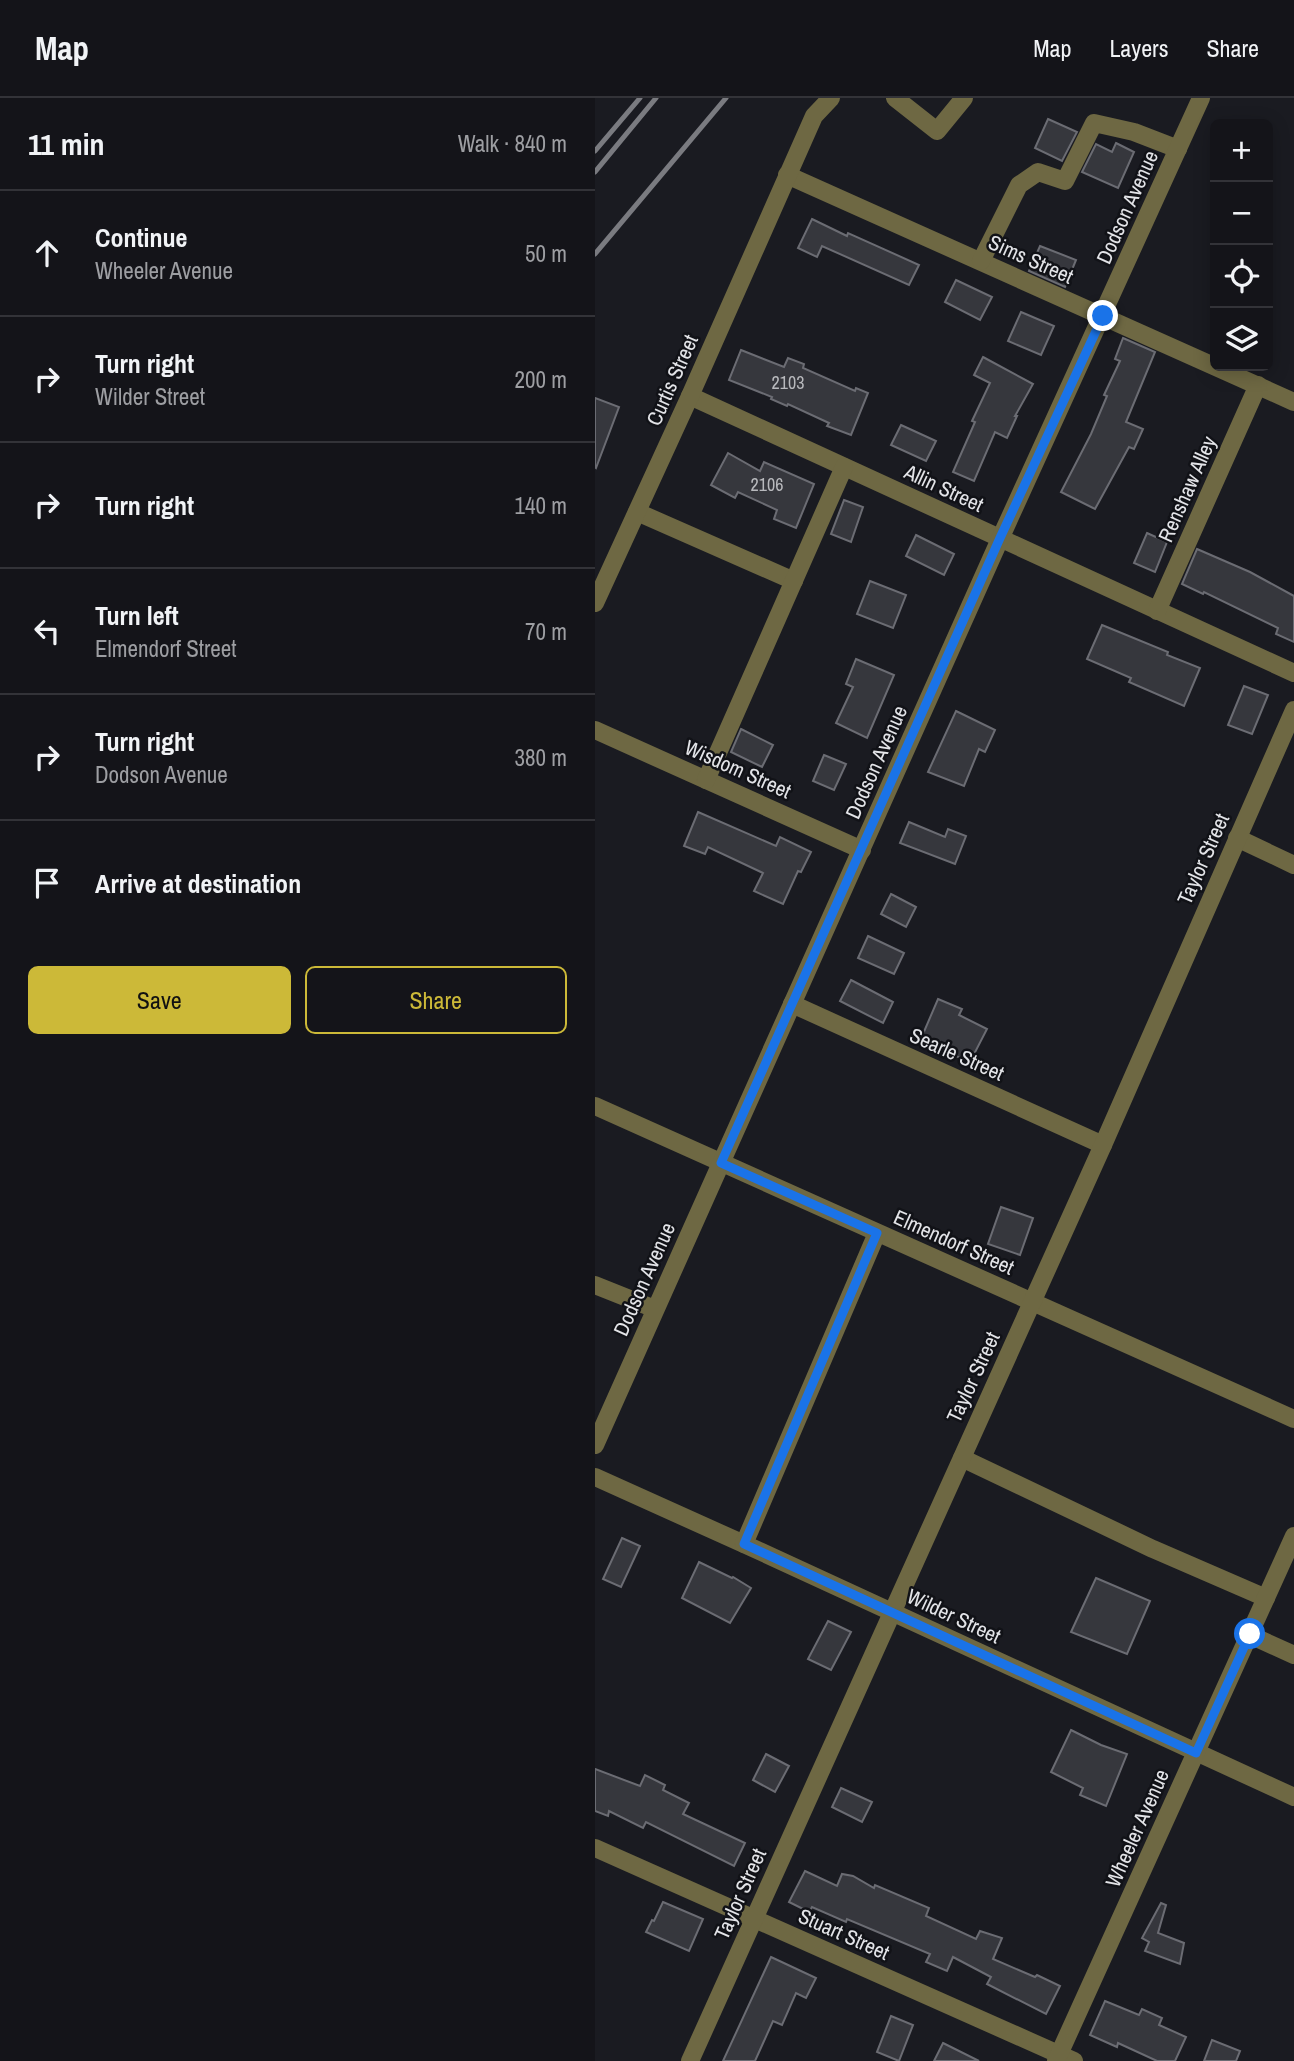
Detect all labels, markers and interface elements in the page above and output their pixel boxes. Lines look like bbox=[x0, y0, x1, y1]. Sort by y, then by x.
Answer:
text: Map bbox=[35, 26, 89, 70]
text: Map bbox=[1033, 32, 1071, 64]
text: Layers bbox=[1109, 32, 1168, 64]
text: Share bbox=[1206, 32, 1259, 64]
map controls bbox=[1210, 119, 1273, 371]
button: + bbox=[1210, 119, 1273, 182]
text: 11 min bbox=[28, 124, 105, 164]
text: Walk · 840 m bbox=[458, 128, 567, 159]
street label: Dodson Avenue bbox=[1089, 146, 1165, 268]
button: − bbox=[1210, 182, 1273, 245]
text: Continue bbox=[95, 220, 187, 255]
street label: Sims Street bbox=[984, 227, 1078, 291]
icon: ahead bbox=[28, 234, 66, 272]
text: 50 m bbox=[525, 238, 567, 269]
button: locate bbox=[1210, 245, 1273, 308]
text: Wheeler Avenue bbox=[95, 255, 233, 286]
route end bbox=[1087, 300, 1118, 331]
button: layers bbox=[1210, 308, 1273, 371]
street label: Curtis Street bbox=[639, 330, 705, 430]
text: Turn right bbox=[95, 346, 194, 381]
icon: right bbox=[28, 360, 66, 398]
text: 200 m bbox=[515, 364, 567, 395]
house number: 2103 bbox=[772, 370, 804, 395]
text: Wilder Street bbox=[95, 381, 205, 412]
street label: Renshaw Alley bbox=[1151, 431, 1223, 546]
street label: Allin Street bbox=[899, 457, 988, 519]
house number: 2106 bbox=[751, 472, 783, 497]
icon: right bbox=[28, 486, 66, 524]
text: Turn right bbox=[95, 488, 194, 523]
text: 140 m bbox=[515, 490, 567, 521]
text: Turn left bbox=[95, 598, 179, 633]
icon: left bbox=[28, 612, 66, 650]
text: 70 m bbox=[525, 616, 567, 647]
text: Elmendorf Street bbox=[95, 633, 237, 664]
street label: Dodson Avenue bbox=[838, 701, 914, 823]
text: Turn right bbox=[95, 724, 194, 759]
street label: Wisdom Street bbox=[680, 733, 796, 805]
icon: right bbox=[28, 738, 66, 776]
text: 380 m bbox=[515, 742, 567, 773]
text: Dodson Avenue bbox=[95, 759, 228, 790]
street label: Taylor Street bbox=[1170, 809, 1236, 909]
icon: arrive bbox=[28, 864, 66, 902]
text: Arrive at destination bbox=[95, 866, 301, 901]
button: Save bbox=[28, 966, 291, 1034]
button: Share bbox=[305, 966, 567, 1034]
street label: Searle Street bbox=[905, 1020, 1009, 1088]
street label: Elmendorf Street bbox=[889, 1202, 1019, 1282]
street label: Dodson Avenue bbox=[606, 1218, 682, 1340]
street label: Taylor Street bbox=[939, 1327, 1007, 1427]
street label: Wilder Street bbox=[902, 1582, 1006, 1650]
route start bbox=[1234, 1618, 1265, 1649]
street label: Wheeler Avenue bbox=[1098, 1765, 1176, 1891]
street label: Taylor Street bbox=[707, 1844, 773, 1944]
street label: Stuart Street bbox=[794, 1901, 894, 1967]

